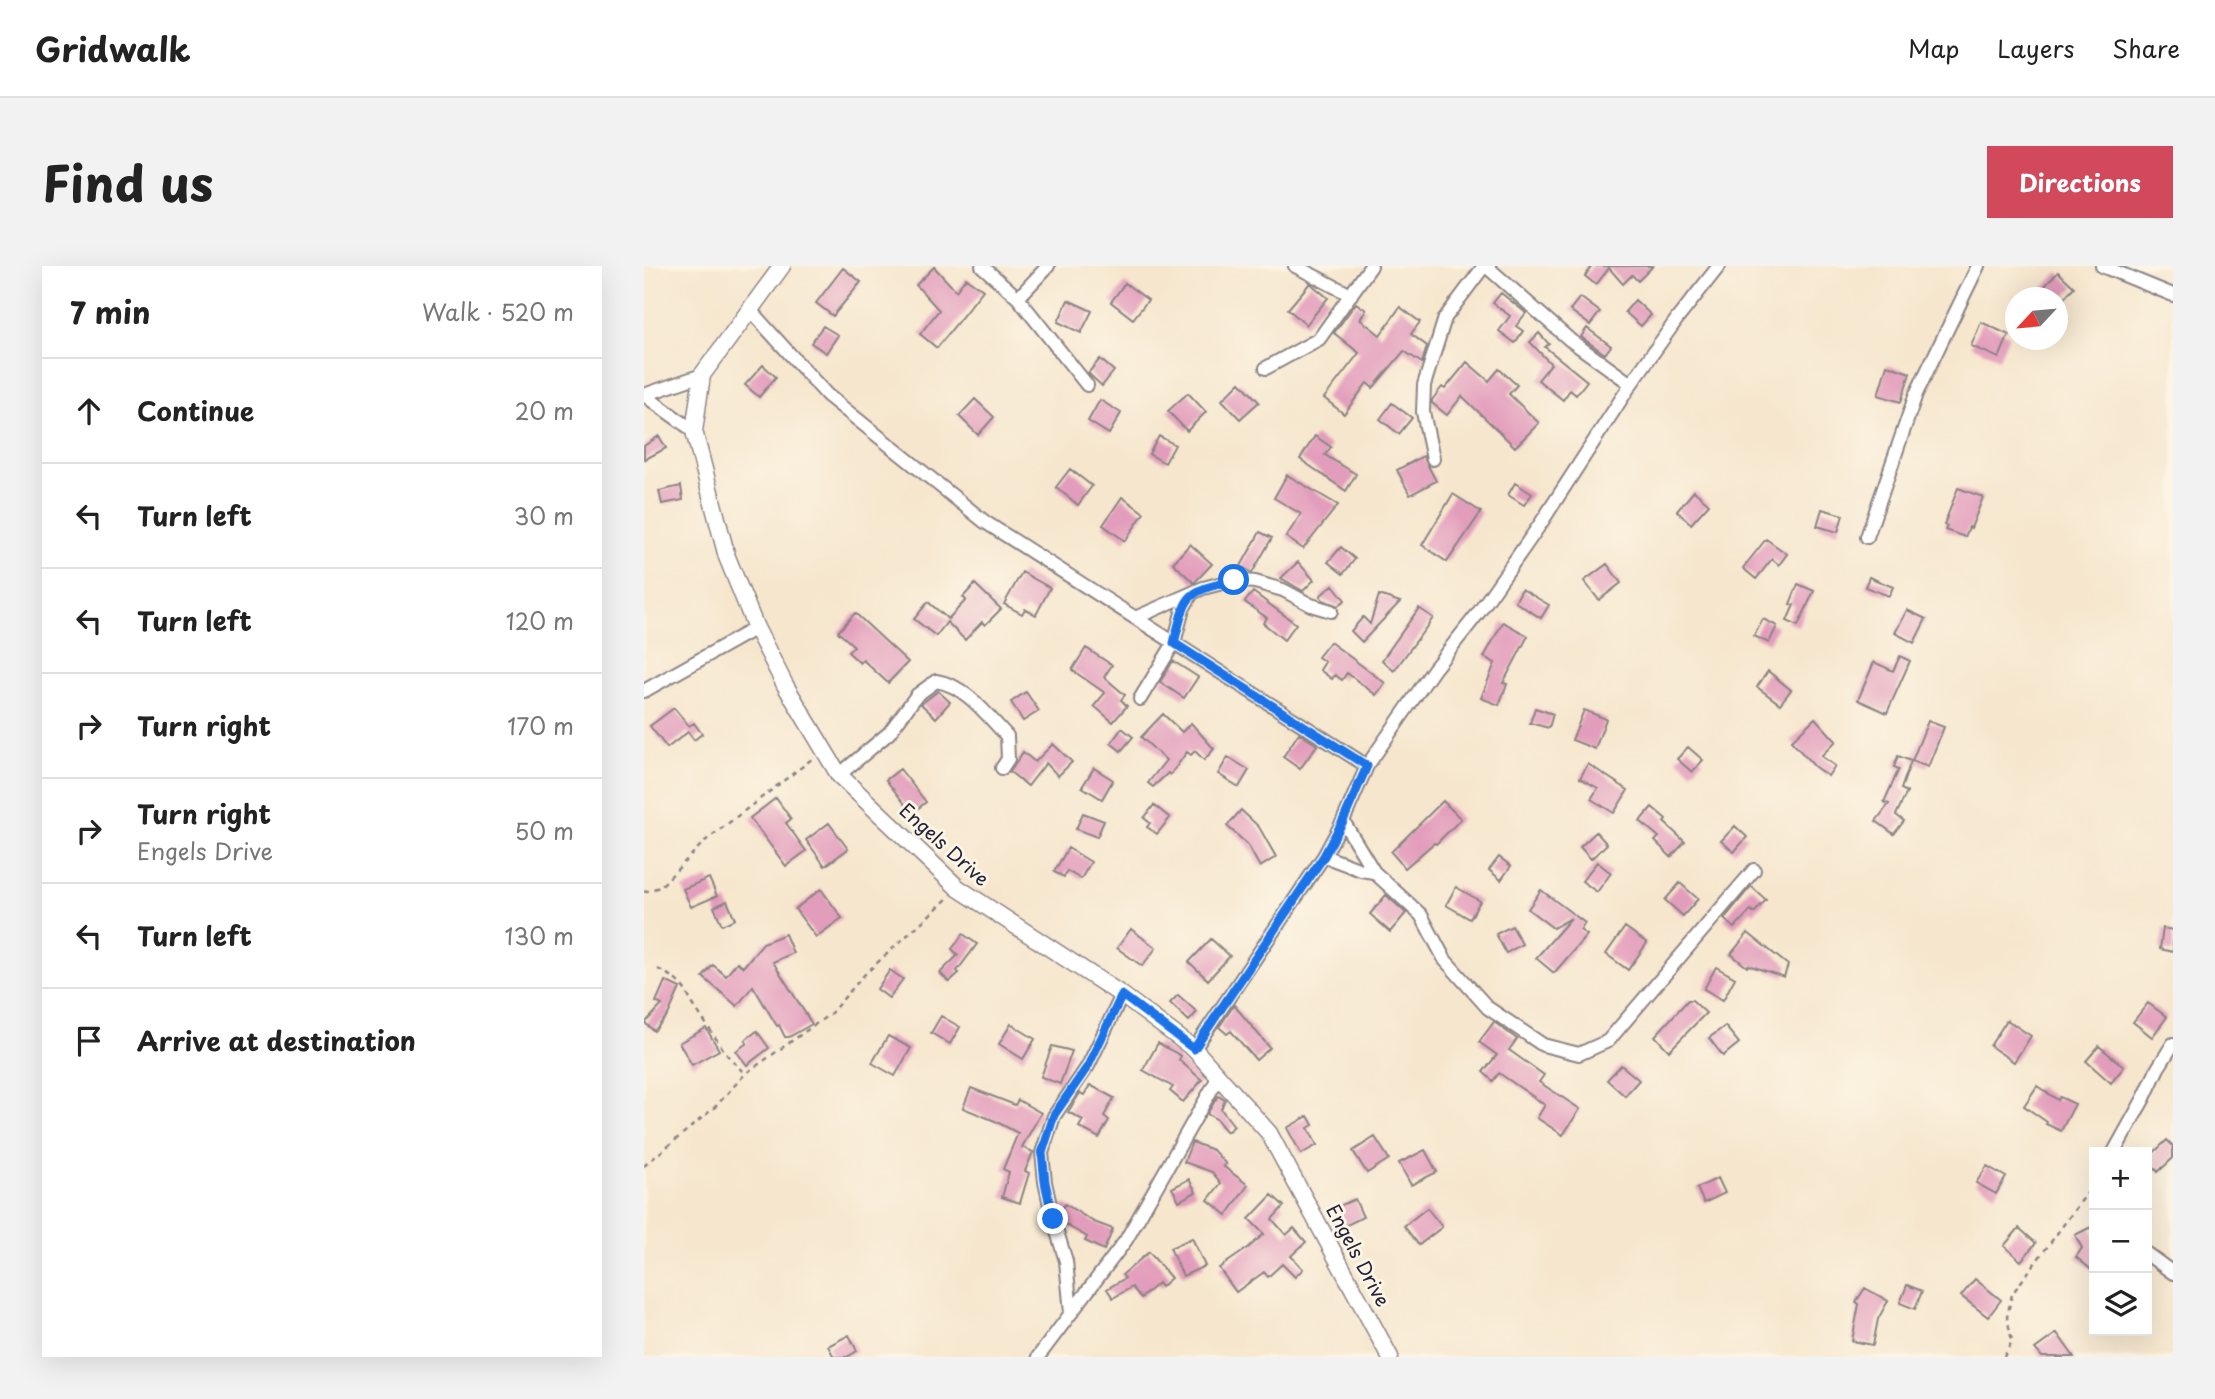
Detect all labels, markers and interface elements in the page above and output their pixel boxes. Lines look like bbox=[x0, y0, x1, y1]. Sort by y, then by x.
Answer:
text: Gridwalk bbox=[35, 23, 191, 73]
text: Map bbox=[1908, 30, 1959, 66]
text: Layers bbox=[1997, 30, 2074, 66]
text: Share bbox=[2112, 30, 2180, 66]
text: Find us bbox=[42, 145, 213, 219]
button: Directions bbox=[1987, 146, 2173, 218]
north arrow bbox=[2005, 287, 2068, 350]
text: 7 min bbox=[70, 289, 151, 334]
text: Walk · 520 m bbox=[422, 294, 574, 329]
text: Continue bbox=[137, 391, 254, 430]
icon: ahead bbox=[70, 392, 108, 430]
text: 20 m bbox=[515, 393, 574, 428]
text: Turn left bbox=[137, 496, 252, 535]
icon: left bbox=[70, 497, 108, 535]
text: 30 m bbox=[513, 498, 574, 533]
route start bbox=[1218, 564, 1249, 595]
text: Turn left bbox=[137, 601, 252, 640]
icon: left bbox=[70, 602, 108, 640]
text: 120 m bbox=[506, 603, 574, 638]
text: Turn right bbox=[137, 706, 271, 745]
icon: right bbox=[70, 707, 108, 745]
text: 170 m bbox=[507, 708, 574, 743]
text: Turn right bbox=[137, 794, 271, 833]
street label: Engels Drive bbox=[894, 796, 996, 892]
icon: right bbox=[70, 812, 108, 850]
text: 50 m bbox=[514, 813, 574, 848]
text: Engels Drive bbox=[137, 833, 273, 868]
text: Turn left bbox=[137, 916, 252, 955]
icon: left bbox=[70, 917, 108, 955]
text: 130 m bbox=[504, 918, 574, 953]
text: Arrive at destination bbox=[137, 1021, 416, 1060]
icon: arrive bbox=[70, 1022, 108, 1060]
map controls bbox=[2089, 1147, 2152, 1336]
button: + bbox=[2089, 1147, 2152, 1210]
street label: Engels Drive bbox=[1320, 1199, 1398, 1311]
route end bbox=[1037, 1203, 1068, 1234]
button: − bbox=[2089, 1210, 2152, 1273]
button: layers bbox=[2089, 1273, 2152, 1336]

